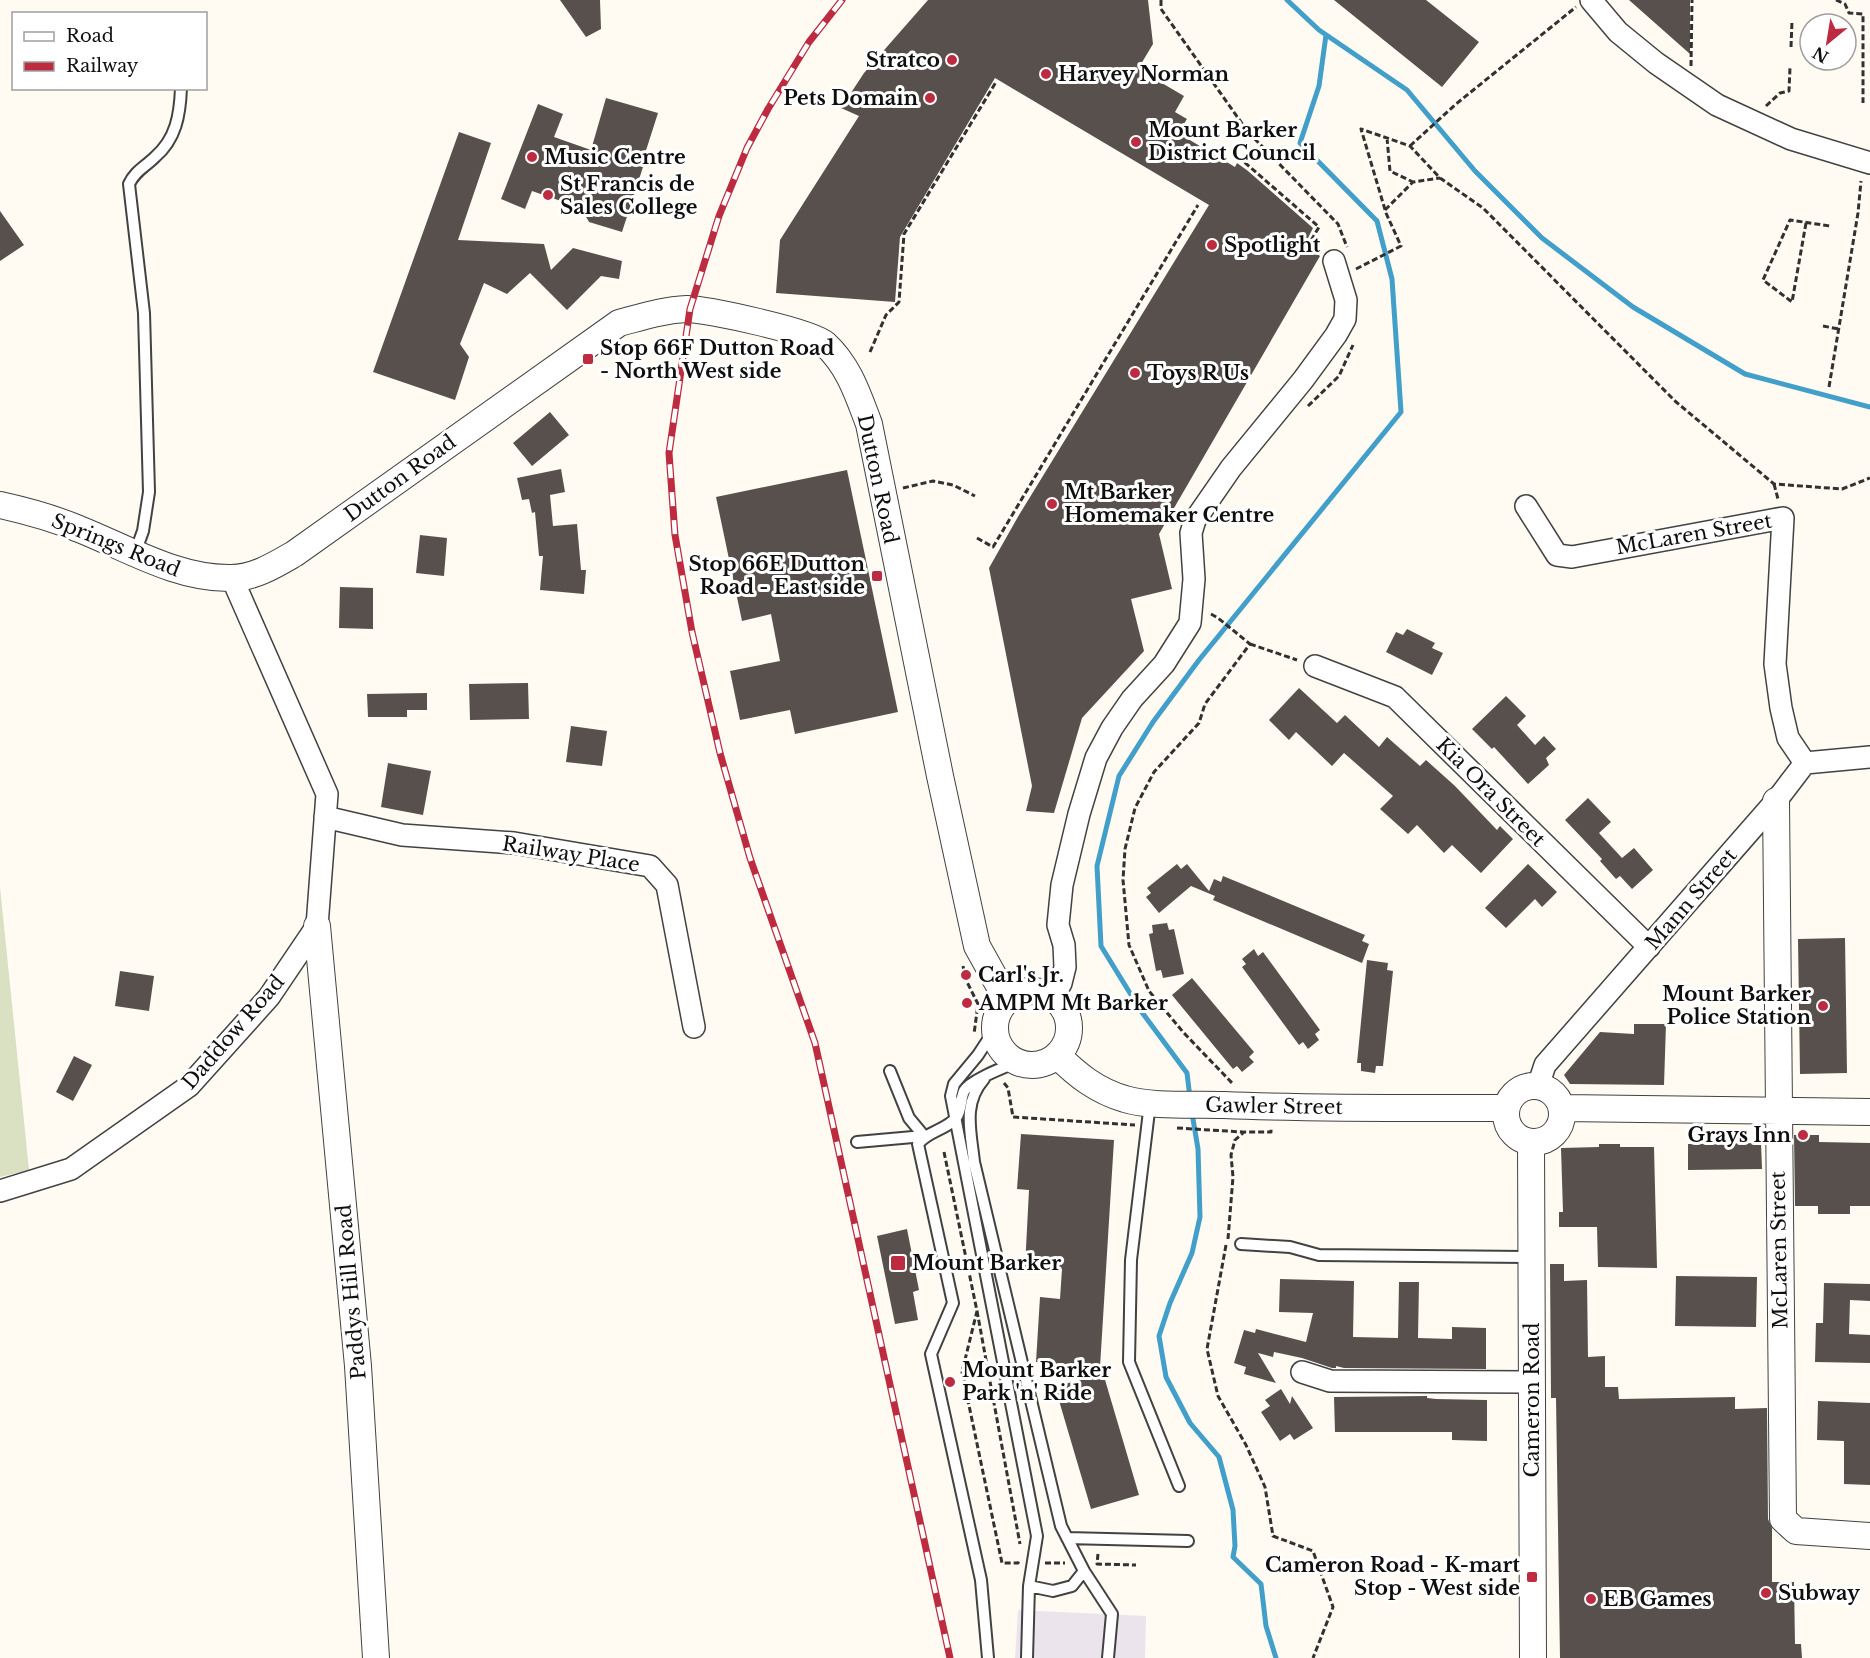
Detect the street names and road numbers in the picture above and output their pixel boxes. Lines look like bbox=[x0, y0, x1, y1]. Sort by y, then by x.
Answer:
street label: Dutton Road bbox=[853, 412, 903, 546]
street label: Dutton Road bbox=[340, 429, 460, 527]
street label: Springs Road bbox=[48, 508, 184, 582]
street label: McLaren Street bbox=[1614, 508, 1774, 560]
street label: Kia Ora Street bbox=[1432, 733, 1551, 852]
street label: Railway Place bbox=[500, 831, 642, 877]
street label: Mann Street bbox=[1640, 843, 1742, 955]
street label: Daddow Road bbox=[177, 970, 289, 1094]
street label: Gawler Street bbox=[1205, 1093, 1344, 1119]
street label: McLaren Street bbox=[1766, 1170, 1792, 1329]
street label: Paddys Hill Road bbox=[331, 1203, 371, 1381]
street label: Cameron Road bbox=[1520, 1322, 1544, 1478]

